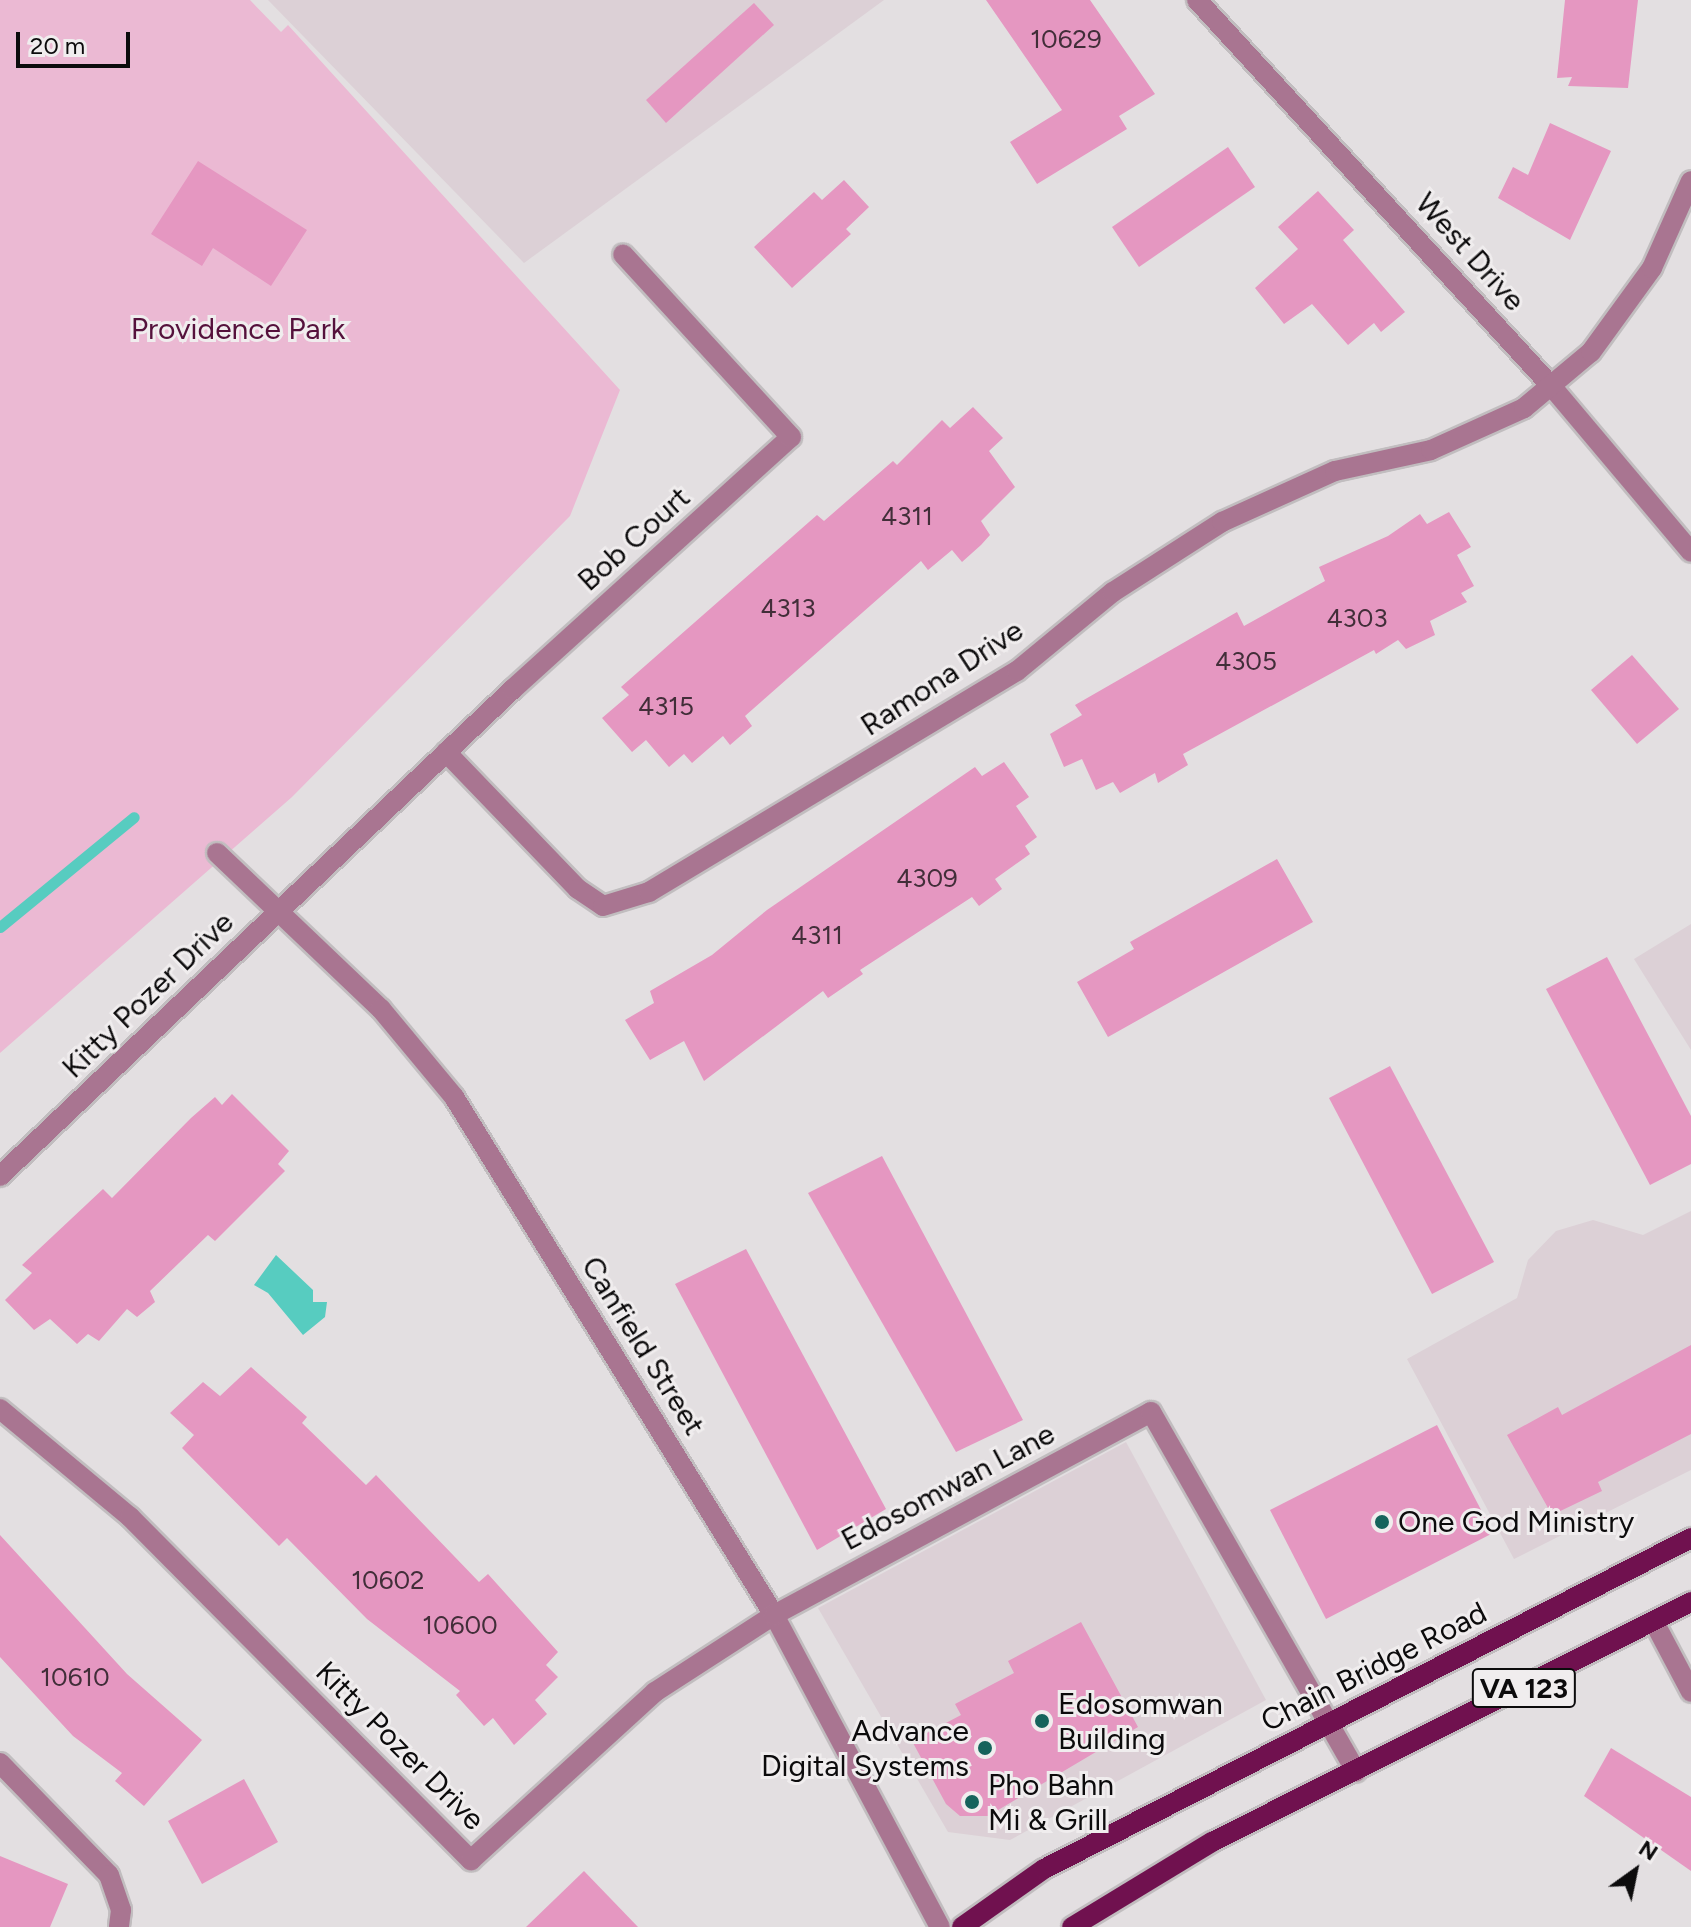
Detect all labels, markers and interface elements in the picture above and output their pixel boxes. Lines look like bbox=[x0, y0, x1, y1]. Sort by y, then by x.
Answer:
scale bar bbox=[20, 16, 134, 66]
house number: 10629 bbox=[1030, 24, 1102, 56]
text: 20 m bbox=[30, 31, 85, 60]
street label: West Drive bbox=[1408, 186, 1532, 318]
park label: Providence Park bbox=[131, 311, 345, 347]
street label: Bob Court bbox=[571, 479, 697, 599]
house number: 4311 bbox=[881, 501, 933, 533]
house number: 4313 bbox=[760, 593, 816, 625]
house number: 4303 bbox=[1326, 603, 1388, 635]
street label: Ramona Drive bbox=[854, 612, 1030, 744]
house number: 4305 bbox=[1215, 646, 1277, 678]
house number: 4315 bbox=[638, 691, 694, 723]
house number: 4309 bbox=[896, 863, 958, 895]
street label: Kitty Pozer Drive bbox=[55, 904, 241, 1086]
house number: 4311 bbox=[791, 920, 843, 952]
street label: Canfield Street bbox=[574, 1250, 712, 1442]
street label: Edosomwan Lane bbox=[835, 1416, 1061, 1558]
place label: One God Ministry bbox=[1398, 1504, 1634, 1540]
marker: One God Ministry bbox=[1373, 1513, 1391, 1531]
house number: 10602 bbox=[351, 1565, 425, 1597]
street label: Chain Bridge Road bbox=[1255, 1595, 1493, 1739]
house number: 10600 bbox=[422, 1610, 498, 1642]
street label: Kitty Pozer Drive bbox=[308, 1654, 492, 1838]
house number: 10610 bbox=[40, 1662, 110, 1694]
road number: VA 123 bbox=[1470, 1664, 1578, 1712]
place label: Edosomwan Building bbox=[1058, 1686, 1223, 1756]
marker: Edosomwan Building bbox=[1033, 1712, 1051, 1730]
place label: Advance Digital Systems bbox=[761, 1713, 969, 1784]
marker: Advance Digital Systems bbox=[976, 1739, 994, 1757]
place label: Pho Bahn Mi & Grill bbox=[988, 1767, 1114, 1838]
marker: Pho Bahn Mi & Grill bbox=[963, 1793, 981, 1811]
north arrow bbox=[1595, 1831, 1675, 1911]
text: N bbox=[1634, 1834, 1663, 1866]

